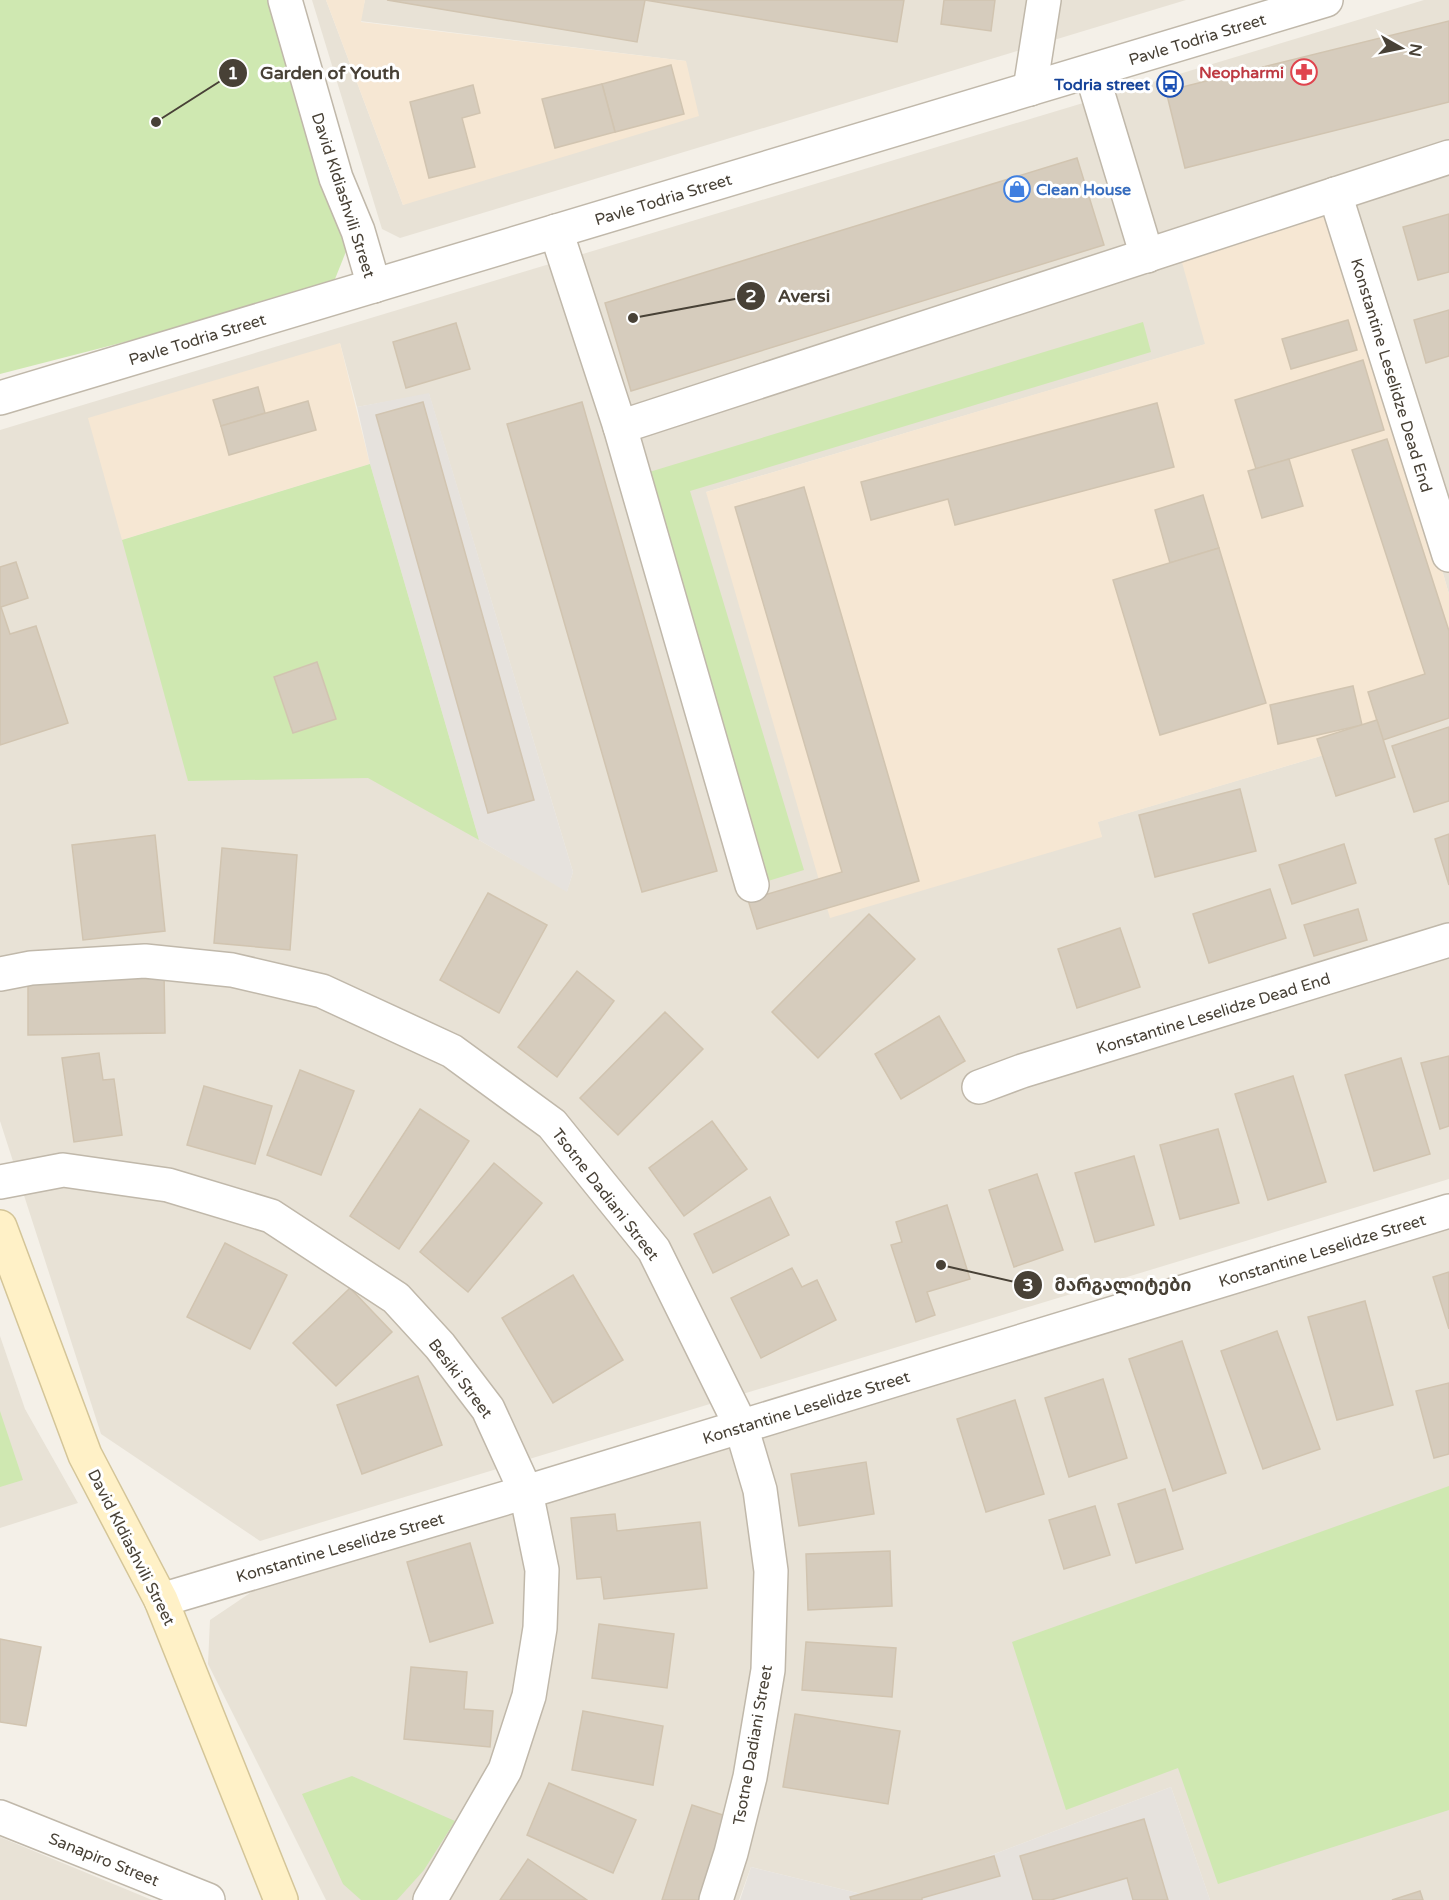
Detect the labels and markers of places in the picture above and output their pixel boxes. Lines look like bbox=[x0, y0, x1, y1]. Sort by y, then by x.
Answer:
callout: Garden of Youth bbox=[218, 55, 411, 91]
pharmacy icon: Neopharmi bbox=[1289, 57, 1319, 87]
place label: Neopharmi bbox=[1199, 63, 1284, 83]
bus stop icon: Todria street bbox=[1155, 69, 1185, 99]
place label: Todria street bbox=[1053, 75, 1151, 95]
shop icon: Clean House bbox=[1002, 174, 1032, 204]
place label: Clean House bbox=[1036, 180, 1131, 200]
callout: Aversi bbox=[736, 278, 843, 314]
callout: მარგალიტები bbox=[1013, 1267, 1203, 1303]

